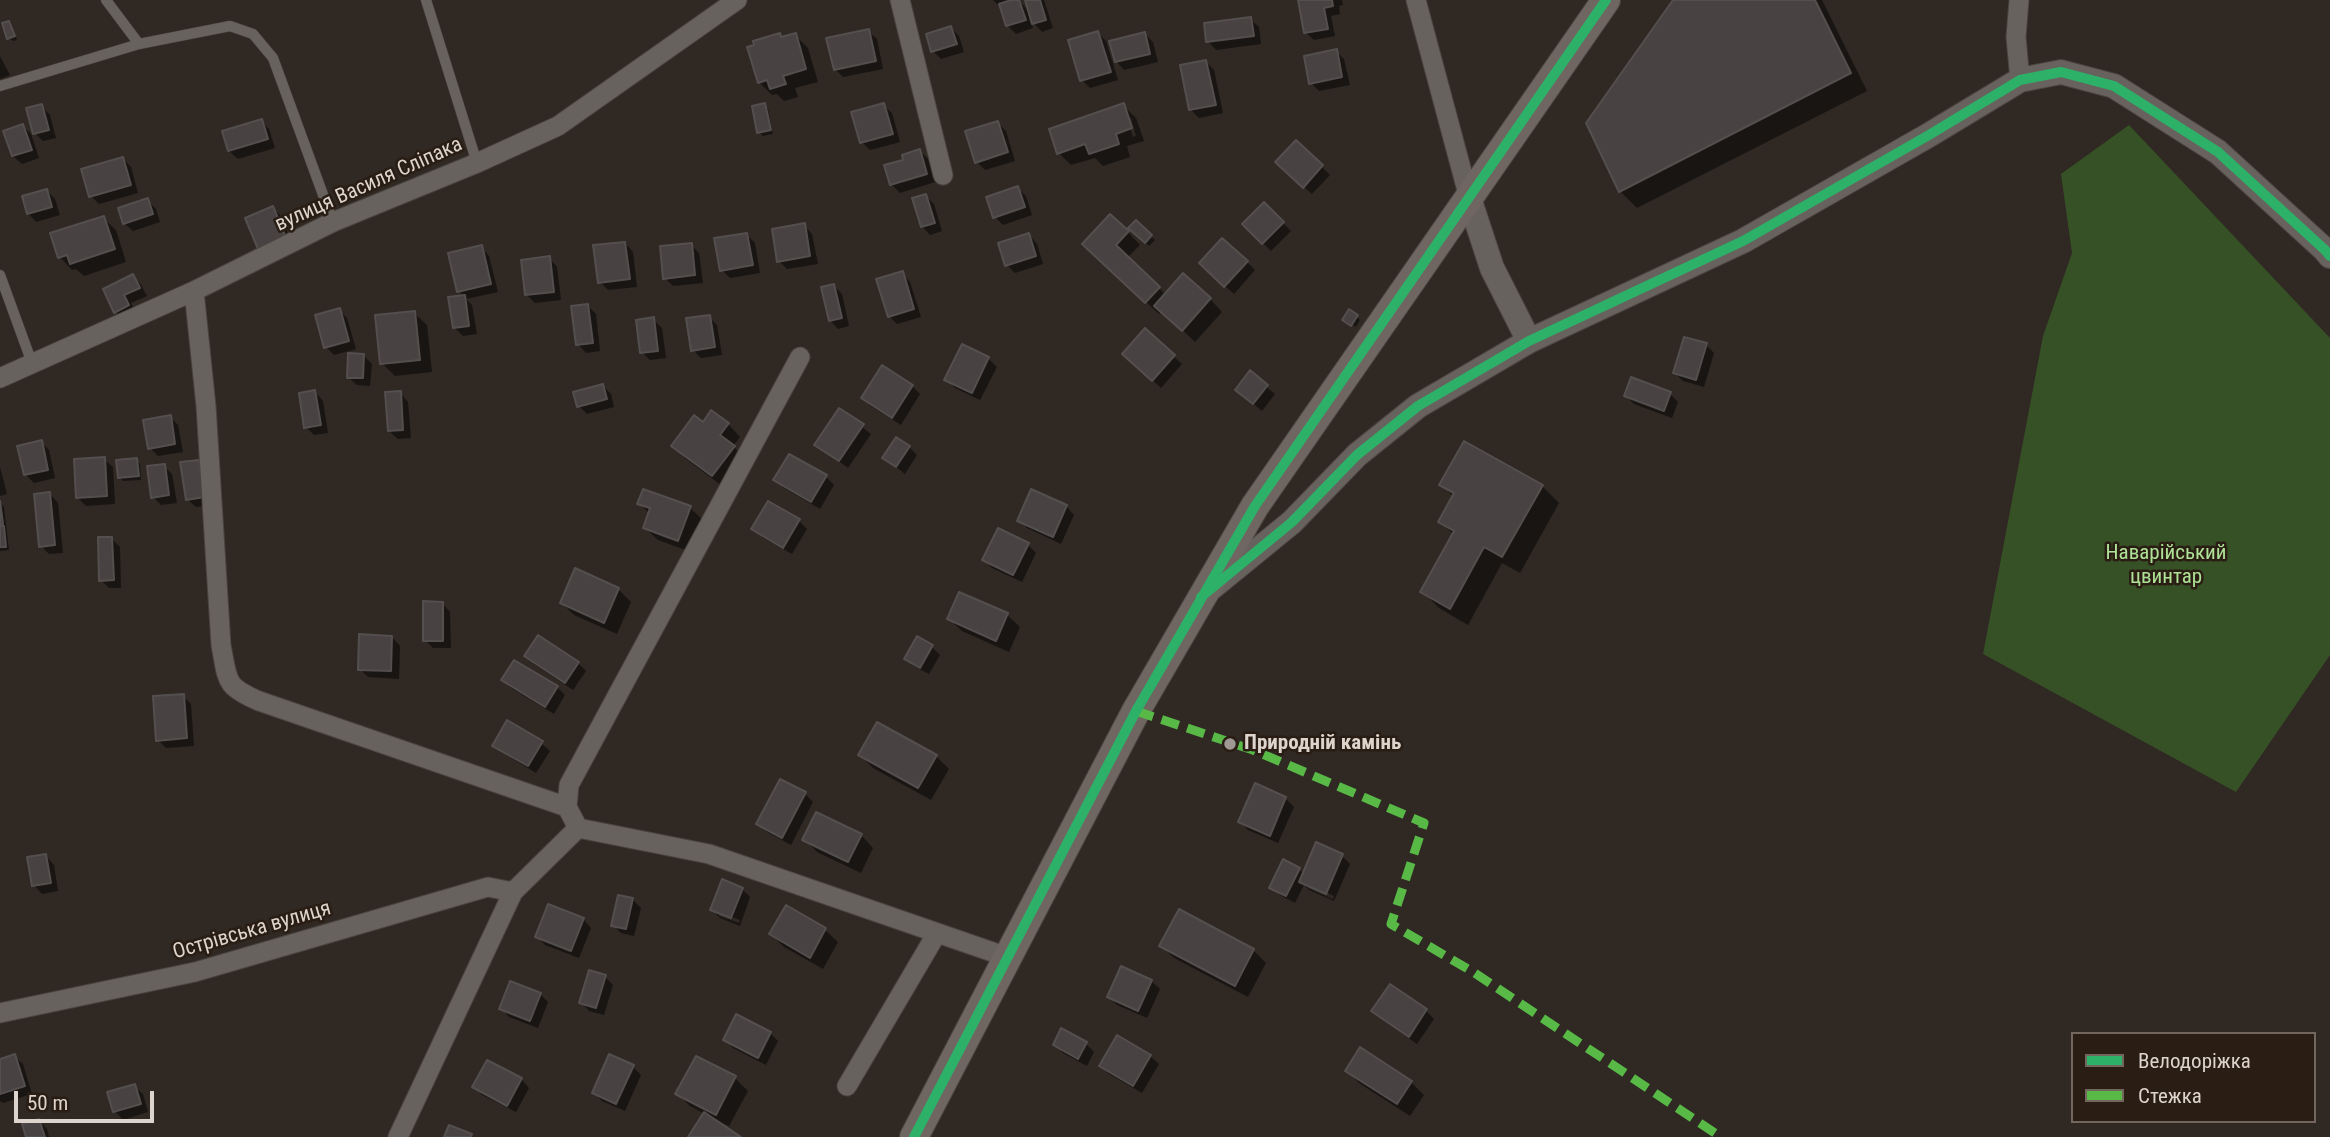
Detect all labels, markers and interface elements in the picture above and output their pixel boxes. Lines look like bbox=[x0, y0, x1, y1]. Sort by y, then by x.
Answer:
street label: вулиця Василя Сліпака bbox=[272, 132, 466, 238]
park label: Наварійський цвинтар bbox=[2106, 541, 2226, 591]
place label: Природній камінь bbox=[1244, 731, 1401, 757]
marker: Природній камінь bbox=[1222, 736, 1238, 752]
street label: Острівська вулиця bbox=[170, 896, 334, 966]
legend bbox=[2071, 1032, 2316, 1123]
text: Велодоріжка bbox=[2138, 1049, 2251, 1073]
scale bar bbox=[18, 1078, 158, 1122]
text: Стежка bbox=[2138, 1084, 2202, 1108]
text: 50 m bbox=[27, 1091, 68, 1115]

